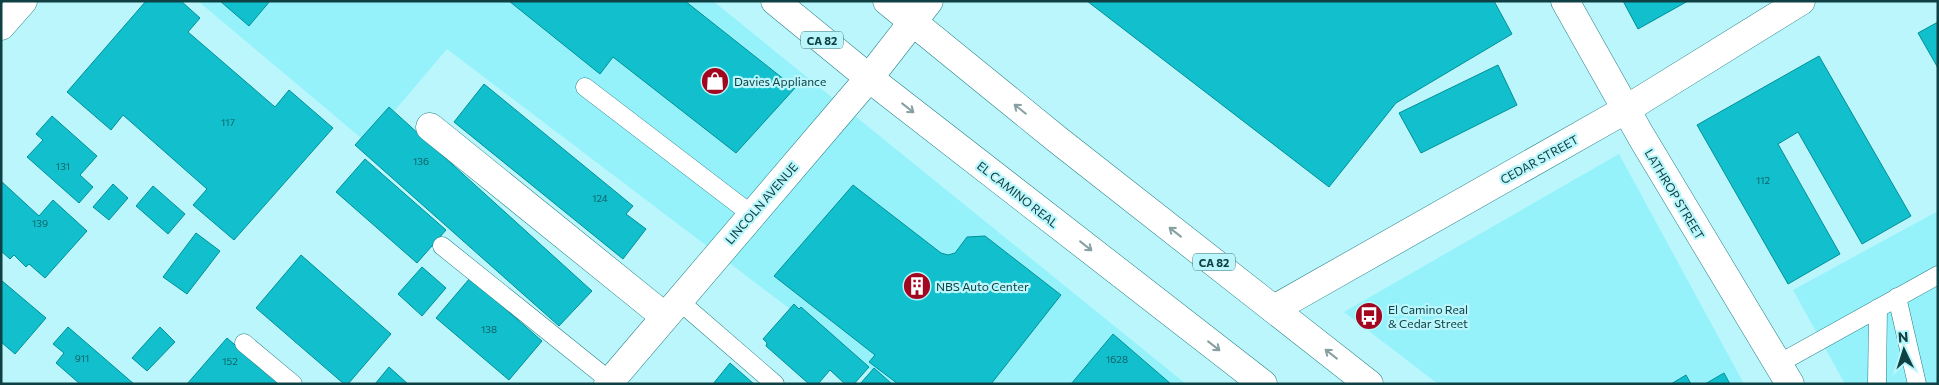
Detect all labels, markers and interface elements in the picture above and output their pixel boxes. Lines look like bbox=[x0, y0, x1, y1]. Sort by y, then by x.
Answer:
road number: CA 82 bbox=[801, 32, 843, 48]
shop icon: Davies Appliance bbox=[700, 66, 730, 96]
place label: Davies Appliance bbox=[734, 74, 826, 88]
one-way arrow bbox=[901, 103, 915, 113]
one-way arrow bbox=[1014, 104, 1027, 115]
house number: 117 bbox=[221, 116, 235, 128]
street label: CEDAR STREET bbox=[1498, 132, 1581, 186]
street label: LATHROP STREET bbox=[1643, 146, 1708, 242]
house number: 136 bbox=[413, 155, 429, 167]
street label: EL CAMINO REAL bbox=[975, 158, 1061, 230]
street label: LINCOLN AVENUE bbox=[722, 159, 800, 247]
house number: 131 bbox=[56, 160, 70, 172]
house number: 112 bbox=[1756, 174, 1770, 186]
house number: 124 bbox=[592, 192, 608, 204]
house number: 139 bbox=[32, 217, 48, 229]
one-way arrow bbox=[1169, 227, 1182, 238]
one-way arrow bbox=[1079, 240, 1092, 251]
road number: CA 82 bbox=[1193, 253, 1235, 270]
building icon: NBS Auto Center bbox=[902, 271, 932, 301]
place label: NBS Auto Center bbox=[936, 279, 1029, 293]
bus stop icon: El Camino Real & Cedar Street bbox=[1354, 301, 1384, 331]
place label: El Camino Real & Cedar Street bbox=[1388, 302, 1468, 330]
house number: 138 bbox=[481, 323, 497, 335]
north arrow bbox=[1879, 325, 1929, 375]
text: N bbox=[1897, 328, 1909, 345]
one-way arrow bbox=[1207, 340, 1220, 351]
one-way arrow bbox=[1325, 348, 1338, 359]
house number: 911 bbox=[75, 352, 89, 364]
house number: 1628 bbox=[1106, 353, 1128, 365]
house number: 152 bbox=[222, 355, 238, 367]

